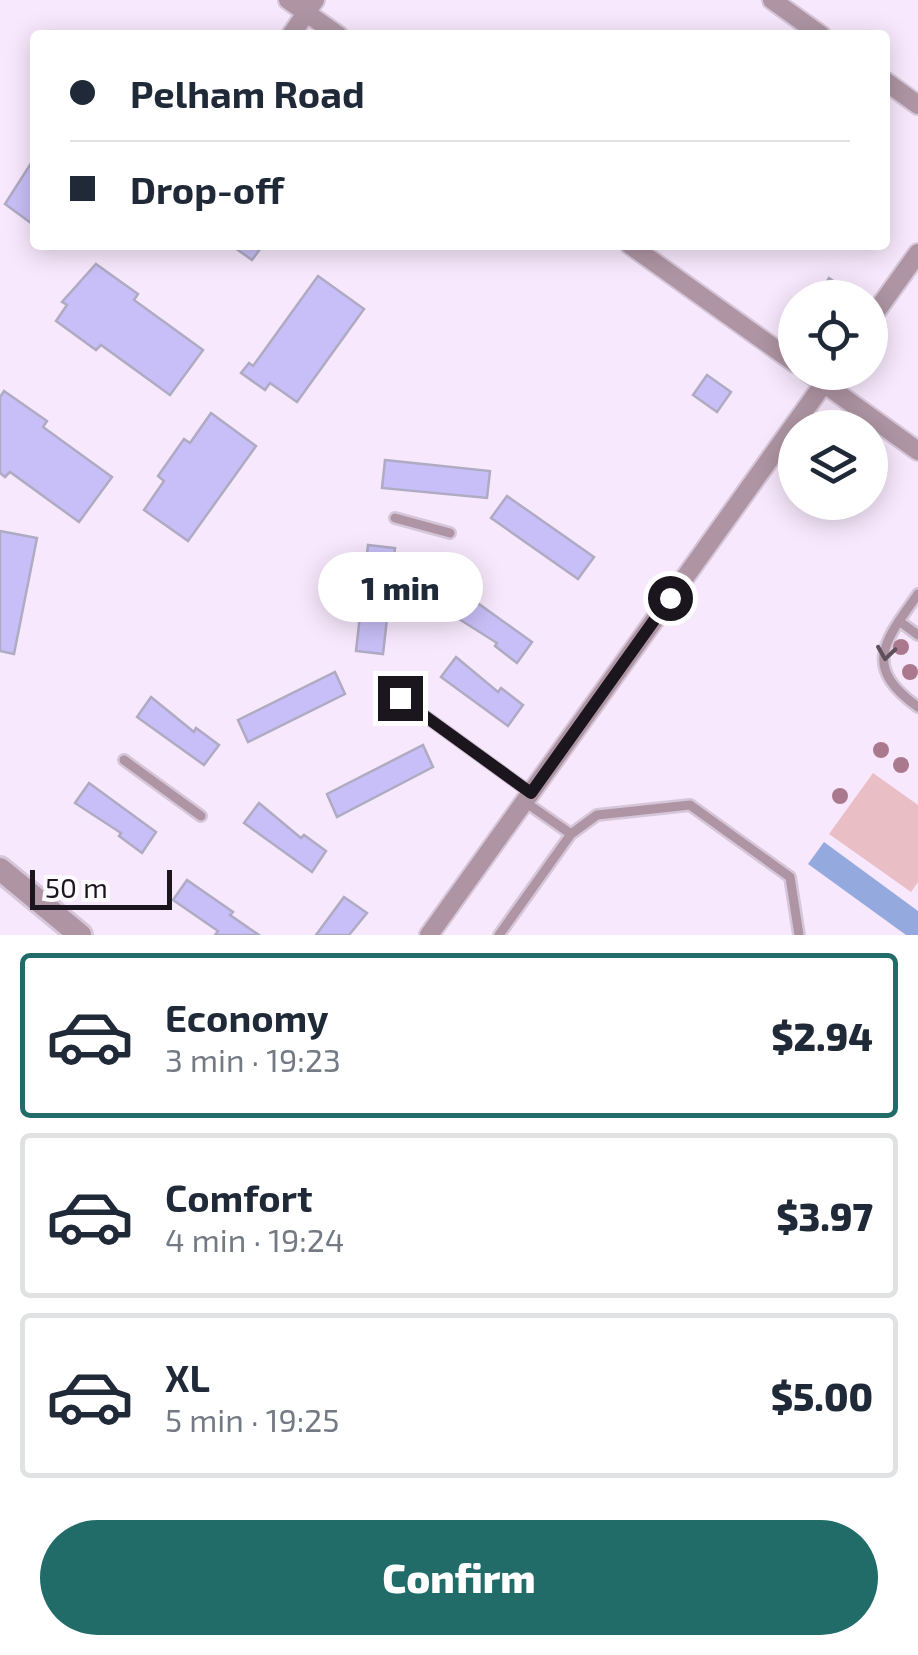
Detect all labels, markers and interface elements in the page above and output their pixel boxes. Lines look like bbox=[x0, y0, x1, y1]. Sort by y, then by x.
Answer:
text: Pelham Road bbox=[130, 70, 365, 116]
text: Drop-off bbox=[130, 166, 284, 212]
map controls bbox=[778, 280, 888, 520]
button: locate bbox=[778, 280, 888, 390]
button: layers bbox=[778, 410, 888, 520]
callout: 1 min bbox=[318, 553, 482, 623]
text: 1 min bbox=[361, 568, 440, 606]
route start bbox=[648, 576, 693, 621]
one-way arrow bbox=[876, 645, 897, 661]
route end bbox=[378, 676, 423, 721]
scale bar bbox=[30, 865, 172, 910]
text: 50 m bbox=[45, 870, 108, 904]
icon: car bbox=[45, 991, 135, 1081]
text: Economy bbox=[165, 994, 329, 1040]
text: $2.94 bbox=[771, 1013, 873, 1059]
text: 3 min · 19:23 bbox=[165, 1040, 341, 1078]
icon: car bbox=[45, 1171, 135, 1261]
text: Comfort bbox=[165, 1174, 313, 1220]
text: $3.97 bbox=[776, 1193, 873, 1239]
text: 4 min · 19:24 bbox=[165, 1220, 344, 1258]
icon: car bbox=[45, 1351, 135, 1441]
text: XL bbox=[165, 1354, 210, 1400]
text: $5.00 bbox=[771, 1373, 873, 1419]
text: 5 min · 19:25 bbox=[165, 1400, 339, 1438]
button: Confirm bbox=[40, 1520, 878, 1635]

